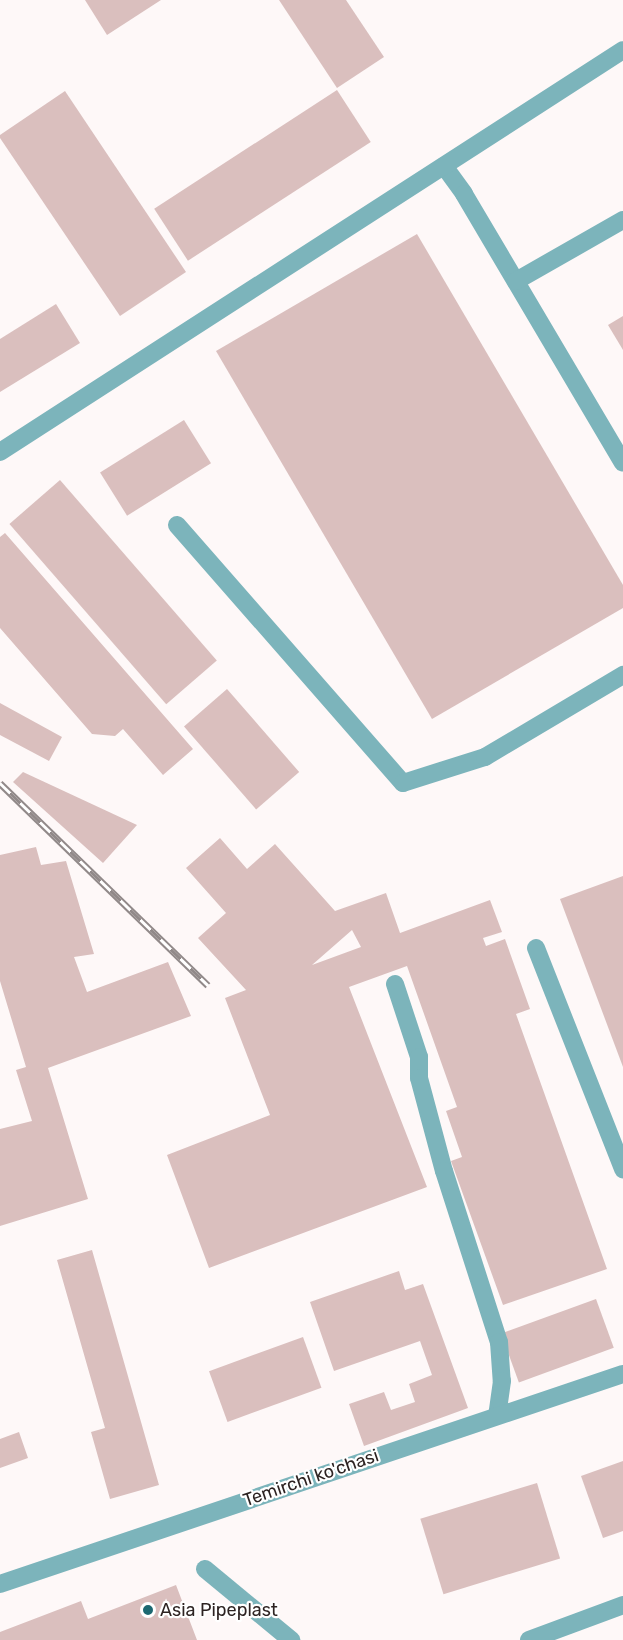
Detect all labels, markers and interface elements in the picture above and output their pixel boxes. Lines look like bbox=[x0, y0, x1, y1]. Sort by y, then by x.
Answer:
street label: Temirchi ko'chasi bbox=[240, 1445, 382, 1511]
place label: Asia Pipeplast bbox=[160, 1599, 278, 1621]
marker: Asia Pipeplast bbox=[141, 1603, 155, 1617]

